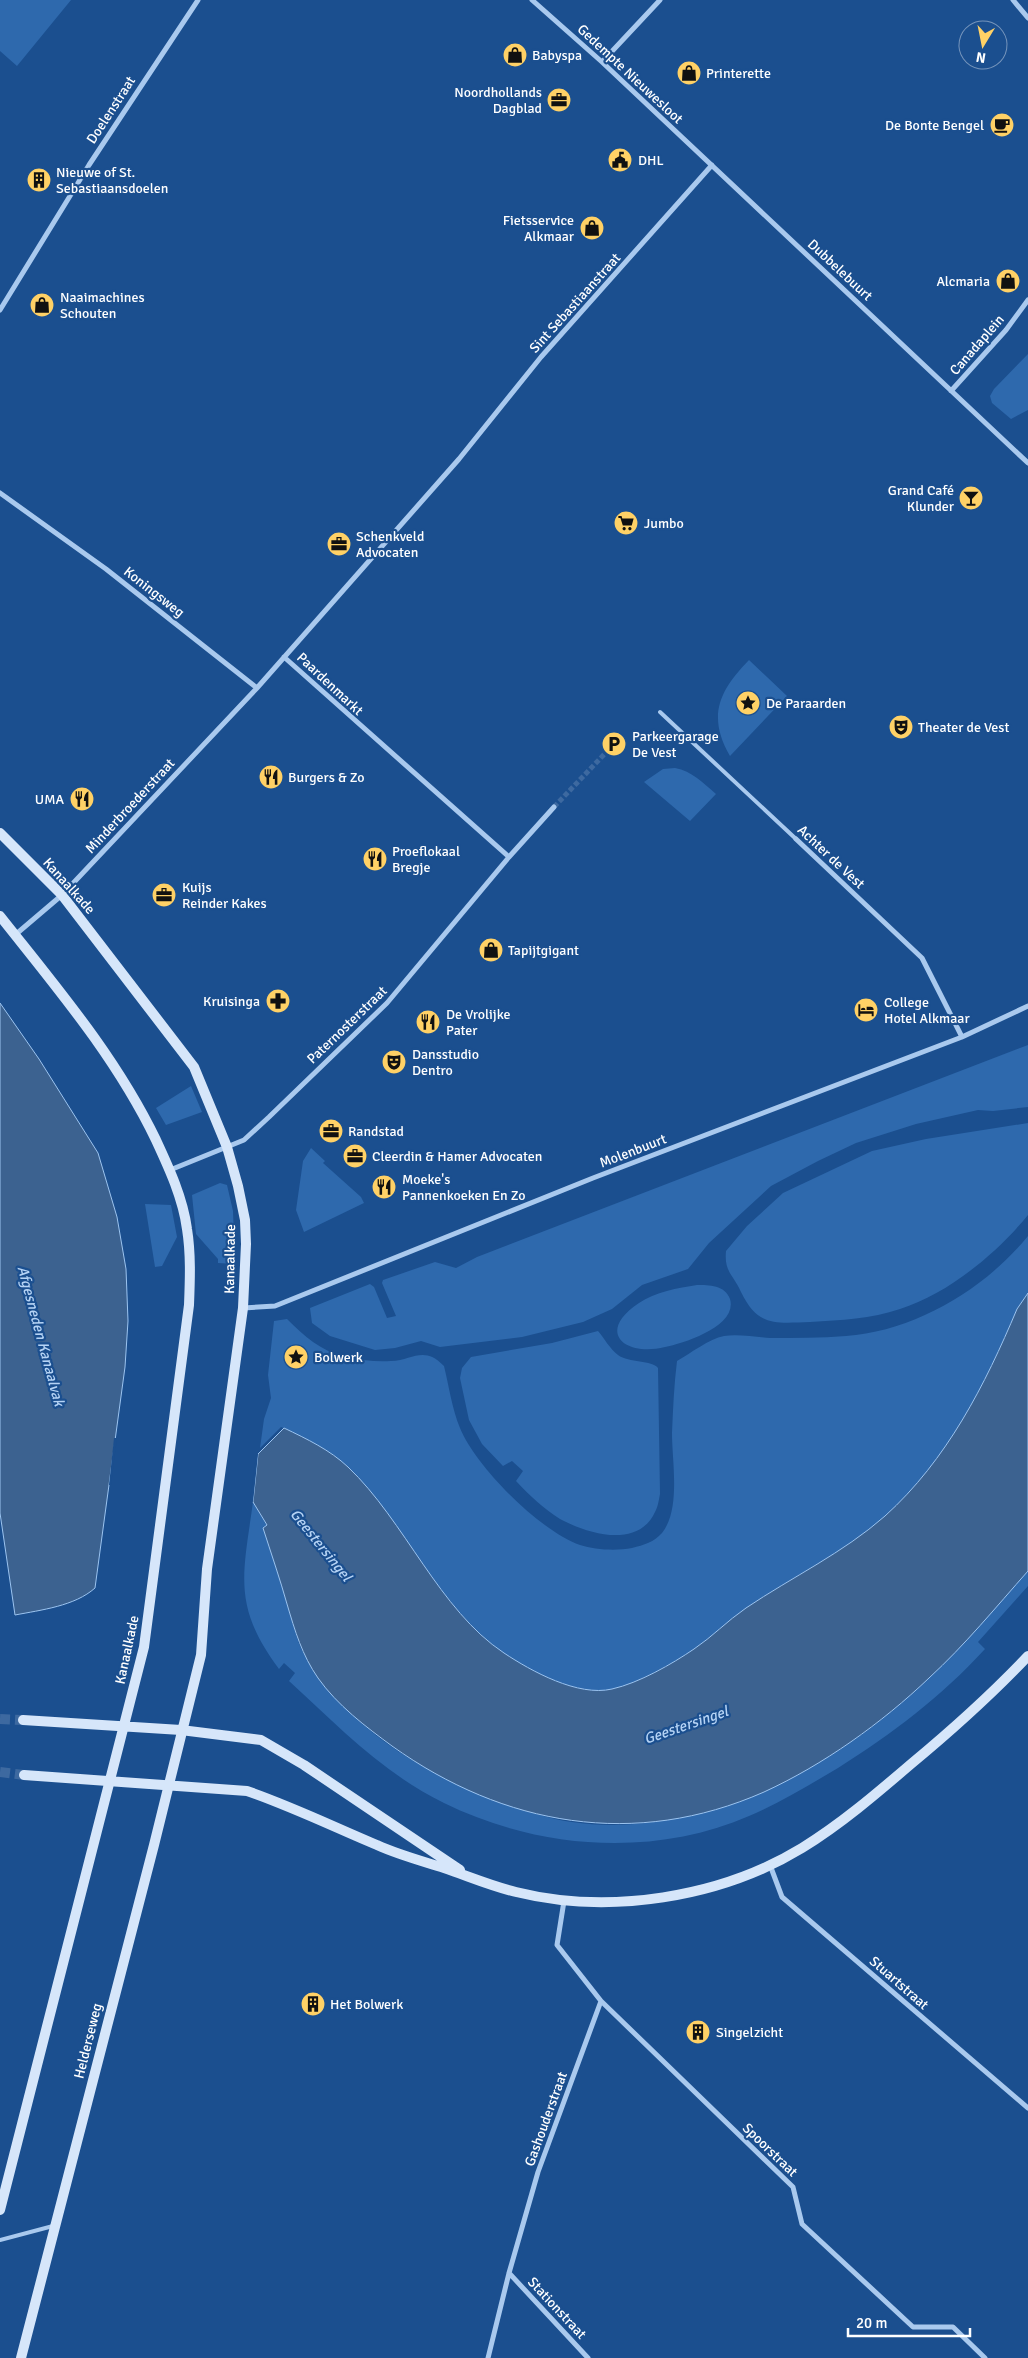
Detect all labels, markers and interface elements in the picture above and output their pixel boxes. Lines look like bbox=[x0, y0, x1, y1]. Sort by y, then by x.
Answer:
north arrow bbox=[958, 20, 1008, 70]
street label: Gedempte Nieuwesloot bbox=[574, 21, 686, 127]
shop icon: Babyspa bbox=[502, 42, 528, 68]
place label: Babyspa bbox=[532, 47, 582, 64]
text: N bbox=[975, 48, 987, 67]
shop icon: Printerette bbox=[676, 60, 702, 86]
place label: Printerette bbox=[706, 65, 771, 82]
street label: Doelenstraat bbox=[83, 73, 139, 147]
place label: Noordhollands Dagblad bbox=[454, 84, 542, 117]
office icon: Noordhollands Dagblad bbox=[546, 87, 572, 113]
cafe icon: De Bonte Bengel bbox=[989, 112, 1015, 138]
place label: De Bonte Bengel bbox=[885, 117, 984, 134]
public building icon: DHL bbox=[607, 147, 633, 173]
place label: DHL bbox=[638, 152, 664, 169]
place label: Nieuwe of St. Sebastiaansdoelen bbox=[56, 164, 168, 197]
building icon: Nieuwe of St. Sebastiaansdoelen bbox=[26, 167, 52, 193]
place label: Fietsservice Alkmaar bbox=[503, 212, 575, 245]
shop icon: Fietsservice Alkmaar bbox=[579, 215, 605, 241]
street label: Dubbelebuurt bbox=[804, 236, 876, 304]
street label: Sint Sebastiaanstraat bbox=[526, 250, 624, 356]
shop icon: Alcmaria bbox=[995, 268, 1021, 294]
place label: Alcmaria bbox=[936, 273, 990, 290]
place label: Naaimachines Schouten bbox=[60, 289, 145, 322]
shop icon: Naaimachines Schouten bbox=[29, 292, 55, 318]
street label: Canadaplein bbox=[946, 311, 1008, 379]
place label: Grand Café Klunder bbox=[888, 482, 955, 515]
bar icon: Grand Café Klunder bbox=[958, 485, 984, 511]
supermarket icon: Jumbo bbox=[613, 510, 639, 536]
place label: Jumbo bbox=[644, 515, 684, 532]
place label: Schenkveld Advocaten bbox=[356, 528, 424, 561]
office icon: Schenkveld Advocaten bbox=[326, 531, 352, 557]
street label: Koningsweg bbox=[120, 563, 188, 621]
street label: Paardenmarkt bbox=[293, 649, 367, 719]
place icon: De Paraarden bbox=[735, 690, 761, 716]
place label: De Paraarden bbox=[766, 695, 846, 712]
theatre icon: Theater de Vest bbox=[888, 714, 914, 740]
place label: Theater de Vest bbox=[918, 719, 1009, 736]
place label: Parkeergarage De Vest bbox=[632, 728, 719, 761]
parking icon: Parkeergarage De Vest bbox=[601, 731, 627, 757]
street label: Minderbroederstraat bbox=[82, 755, 178, 857]
restaurant icon: Burgers & Zo bbox=[258, 764, 284, 790]
place label: Burgers & Zo bbox=[288, 769, 364, 786]
restaurant icon: UMA bbox=[69, 786, 95, 812]
place label: UMA bbox=[35, 791, 64, 808]
street label: Achter de Vest bbox=[794, 822, 868, 892]
place label: Proeflokaal Bregje bbox=[392, 843, 460, 876]
restaurant icon: Proeflokaal Bregje bbox=[362, 846, 388, 872]
street label: Kanaalkade bbox=[39, 854, 99, 918]
place label: Kuijs Reinder Kakes bbox=[182, 879, 267, 912]
office icon: Kuijs Reinder Kakes bbox=[151, 882, 177, 908]
shop icon: Tapijtgigant bbox=[478, 937, 504, 963]
place label: Tapijtgigant bbox=[508, 942, 579, 959]
street label: Paternosterstraat bbox=[304, 983, 391, 1067]
pharmacy icon: Kruisinga bbox=[265, 988, 291, 1014]
place label: Kruisinga bbox=[203, 993, 260, 1010]
place label: College Hotel Alkmaar bbox=[884, 994, 970, 1027]
hotel icon: College Hotel Alkmaar bbox=[853, 997, 879, 1023]
place label: De Vrolijke Pater bbox=[446, 1006, 511, 1039]
restaurant icon: De Vrolijke Pater bbox=[415, 1009, 441, 1035]
place label: Dansstudio Dentro bbox=[412, 1046, 479, 1079]
theatre icon: Dansstudio Dentro bbox=[381, 1049, 407, 1075]
office icon: Randstad bbox=[318, 1118, 344, 1144]
place label: Randstad bbox=[348, 1123, 404, 1140]
street label: Molenbuurt bbox=[597, 1130, 669, 1172]
office icon: Cleerdin & Hamer Advocaten bbox=[342, 1143, 368, 1169]
place label: Cleerdin & Hamer Advocaten bbox=[372, 1148, 542, 1165]
place label: Moeke's Pannenkoeken En Zo bbox=[402, 1171, 526, 1204]
restaurant icon: Moeke's Pannenkoeken En Zo bbox=[371, 1174, 397, 1200]
street label: Kanaalkade bbox=[221, 1224, 239, 1294]
water label: Afgesneden Kanaalvak bbox=[14, 1264, 69, 1410]
place icon: Bolwerk bbox=[283, 1344, 309, 1370]
place label: Bolwerk bbox=[314, 1349, 363, 1366]
water label: Geestersingel bbox=[286, 1505, 357, 1586]
street label: Kanaalkade bbox=[111, 1614, 143, 1686]
water label: Geestersingel bbox=[641, 1702, 732, 1748]
street label: Stuartstraat bbox=[866, 1953, 932, 2013]
building icon: Het Bolwerk bbox=[300, 1991, 326, 2017]
place label: Het Bolwerk bbox=[330, 1996, 403, 2013]
street label: Helderseweg bbox=[70, 2001, 106, 2081]
building icon: Singelzicht bbox=[685, 2019, 711, 2045]
place label: Singelzicht bbox=[716, 2024, 783, 2041]
street label: Gashouderstraat bbox=[521, 2069, 571, 2169]
street label: Spoorstraat bbox=[739, 2120, 801, 2180]
street label: Stationstraat bbox=[524, 2274, 590, 2343]
scale bar bbox=[848, 2306, 970, 2338]
text: 20 m bbox=[856, 2314, 887, 2332]

